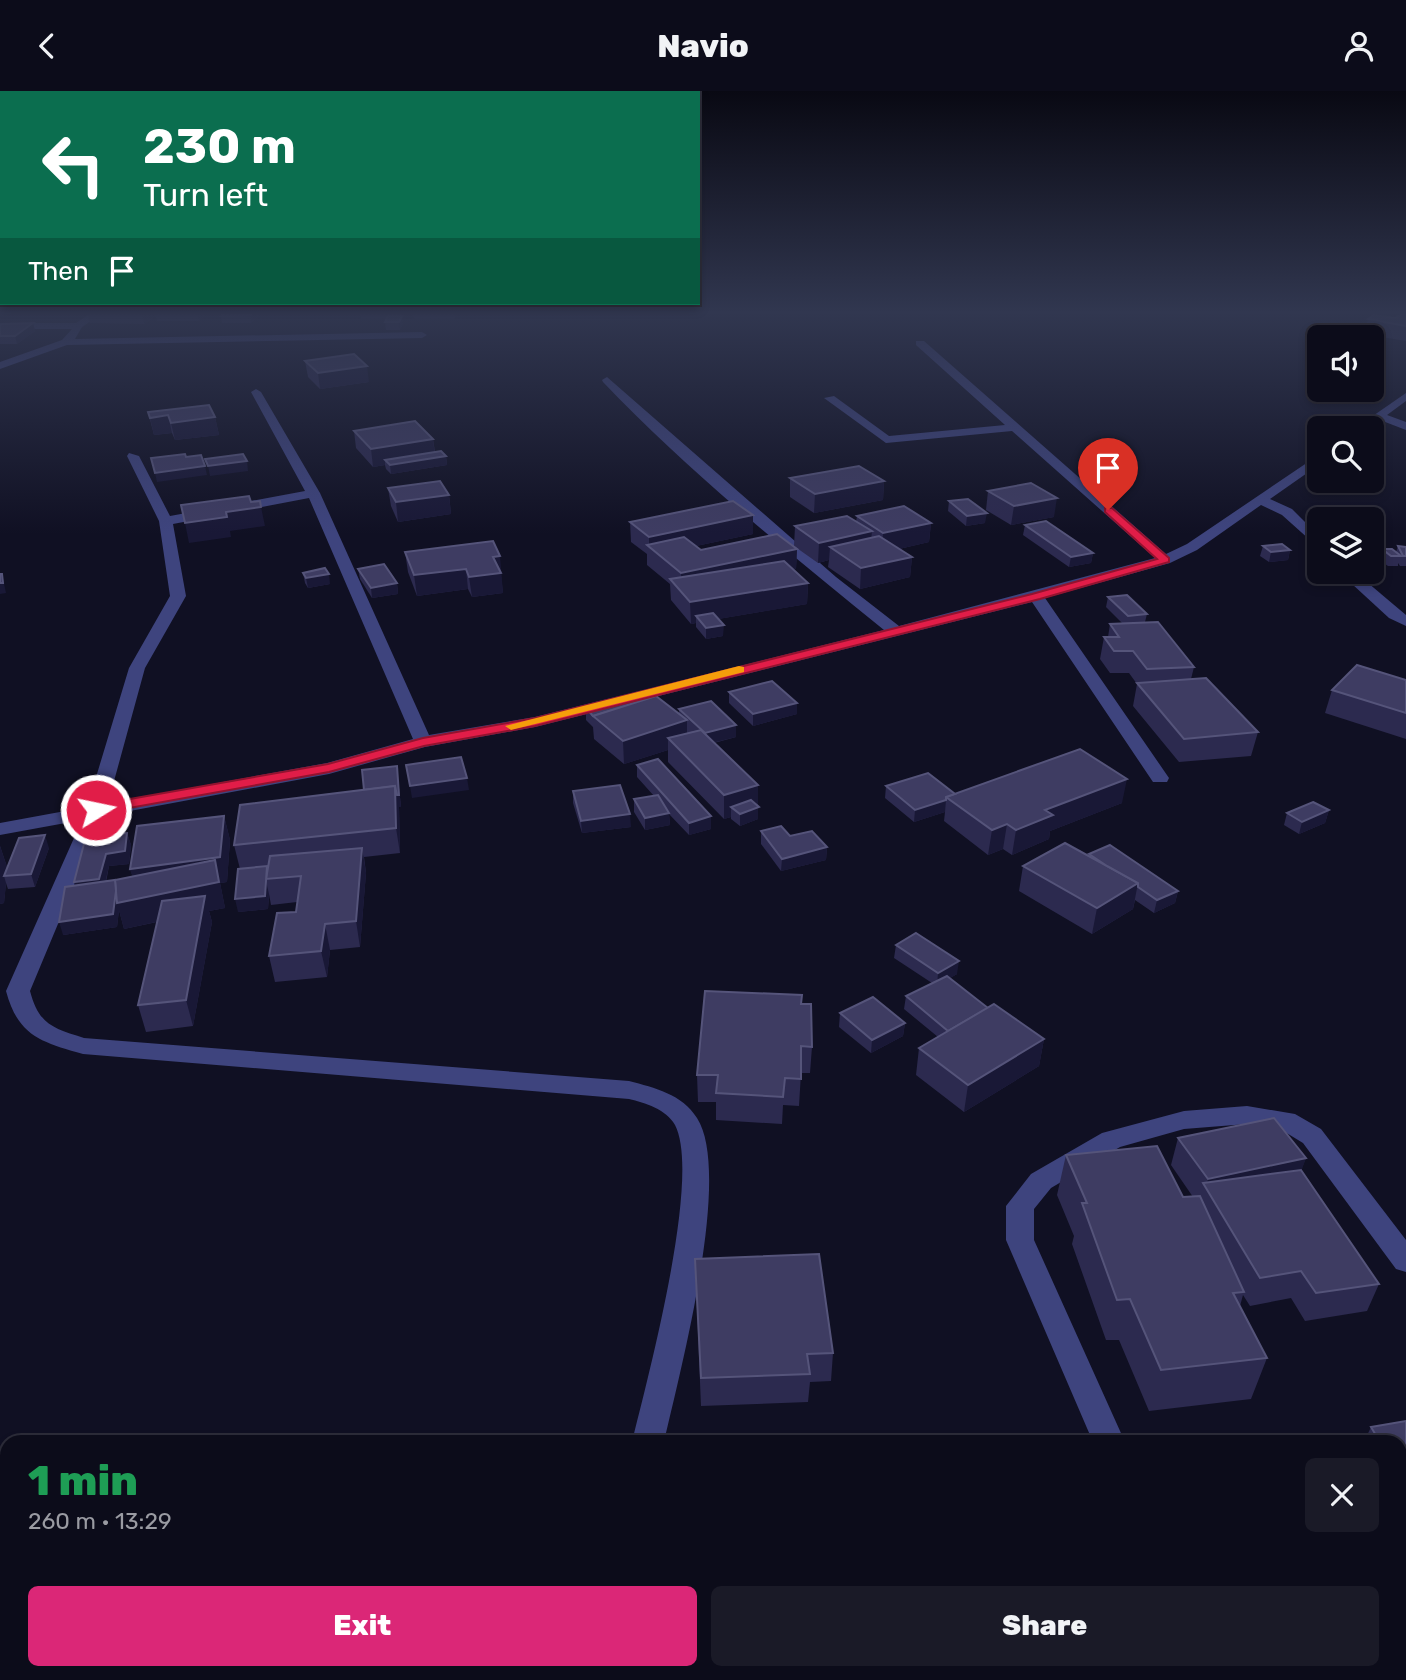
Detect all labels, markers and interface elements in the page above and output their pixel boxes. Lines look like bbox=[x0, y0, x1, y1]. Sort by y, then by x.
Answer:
icon: back bbox=[28, 27, 66, 65]
text: Navio bbox=[657, 27, 749, 65]
icon: person bbox=[1340, 27, 1378, 65]
text: 230 m bbox=[143, 117, 296, 175]
icon: left bbox=[28, 119, 119, 210]
text: Turn left bbox=[143, 176, 268, 214]
icon: arrive bbox=[103, 252, 141, 290]
text: Then bbox=[28, 256, 89, 287]
map controls bbox=[1307, 325, 1384, 584]
button: sound bbox=[1307, 325, 1384, 402]
button: search bbox=[1307, 416, 1384, 493]
pin bbox=[1078, 438, 1138, 510]
icon: arrive bbox=[1089, 449, 1127, 487]
button: layers bbox=[1307, 507, 1384, 584]
position arrow bbox=[59, 773, 133, 847]
text: 1 min bbox=[28, 1456, 138, 1506]
button: close bbox=[1305, 1458, 1379, 1532]
text: 260 m · 13:29 bbox=[28, 1507, 172, 1535]
button: Exit bbox=[28, 1586, 697, 1666]
button: Share bbox=[711, 1586, 1379, 1666]

